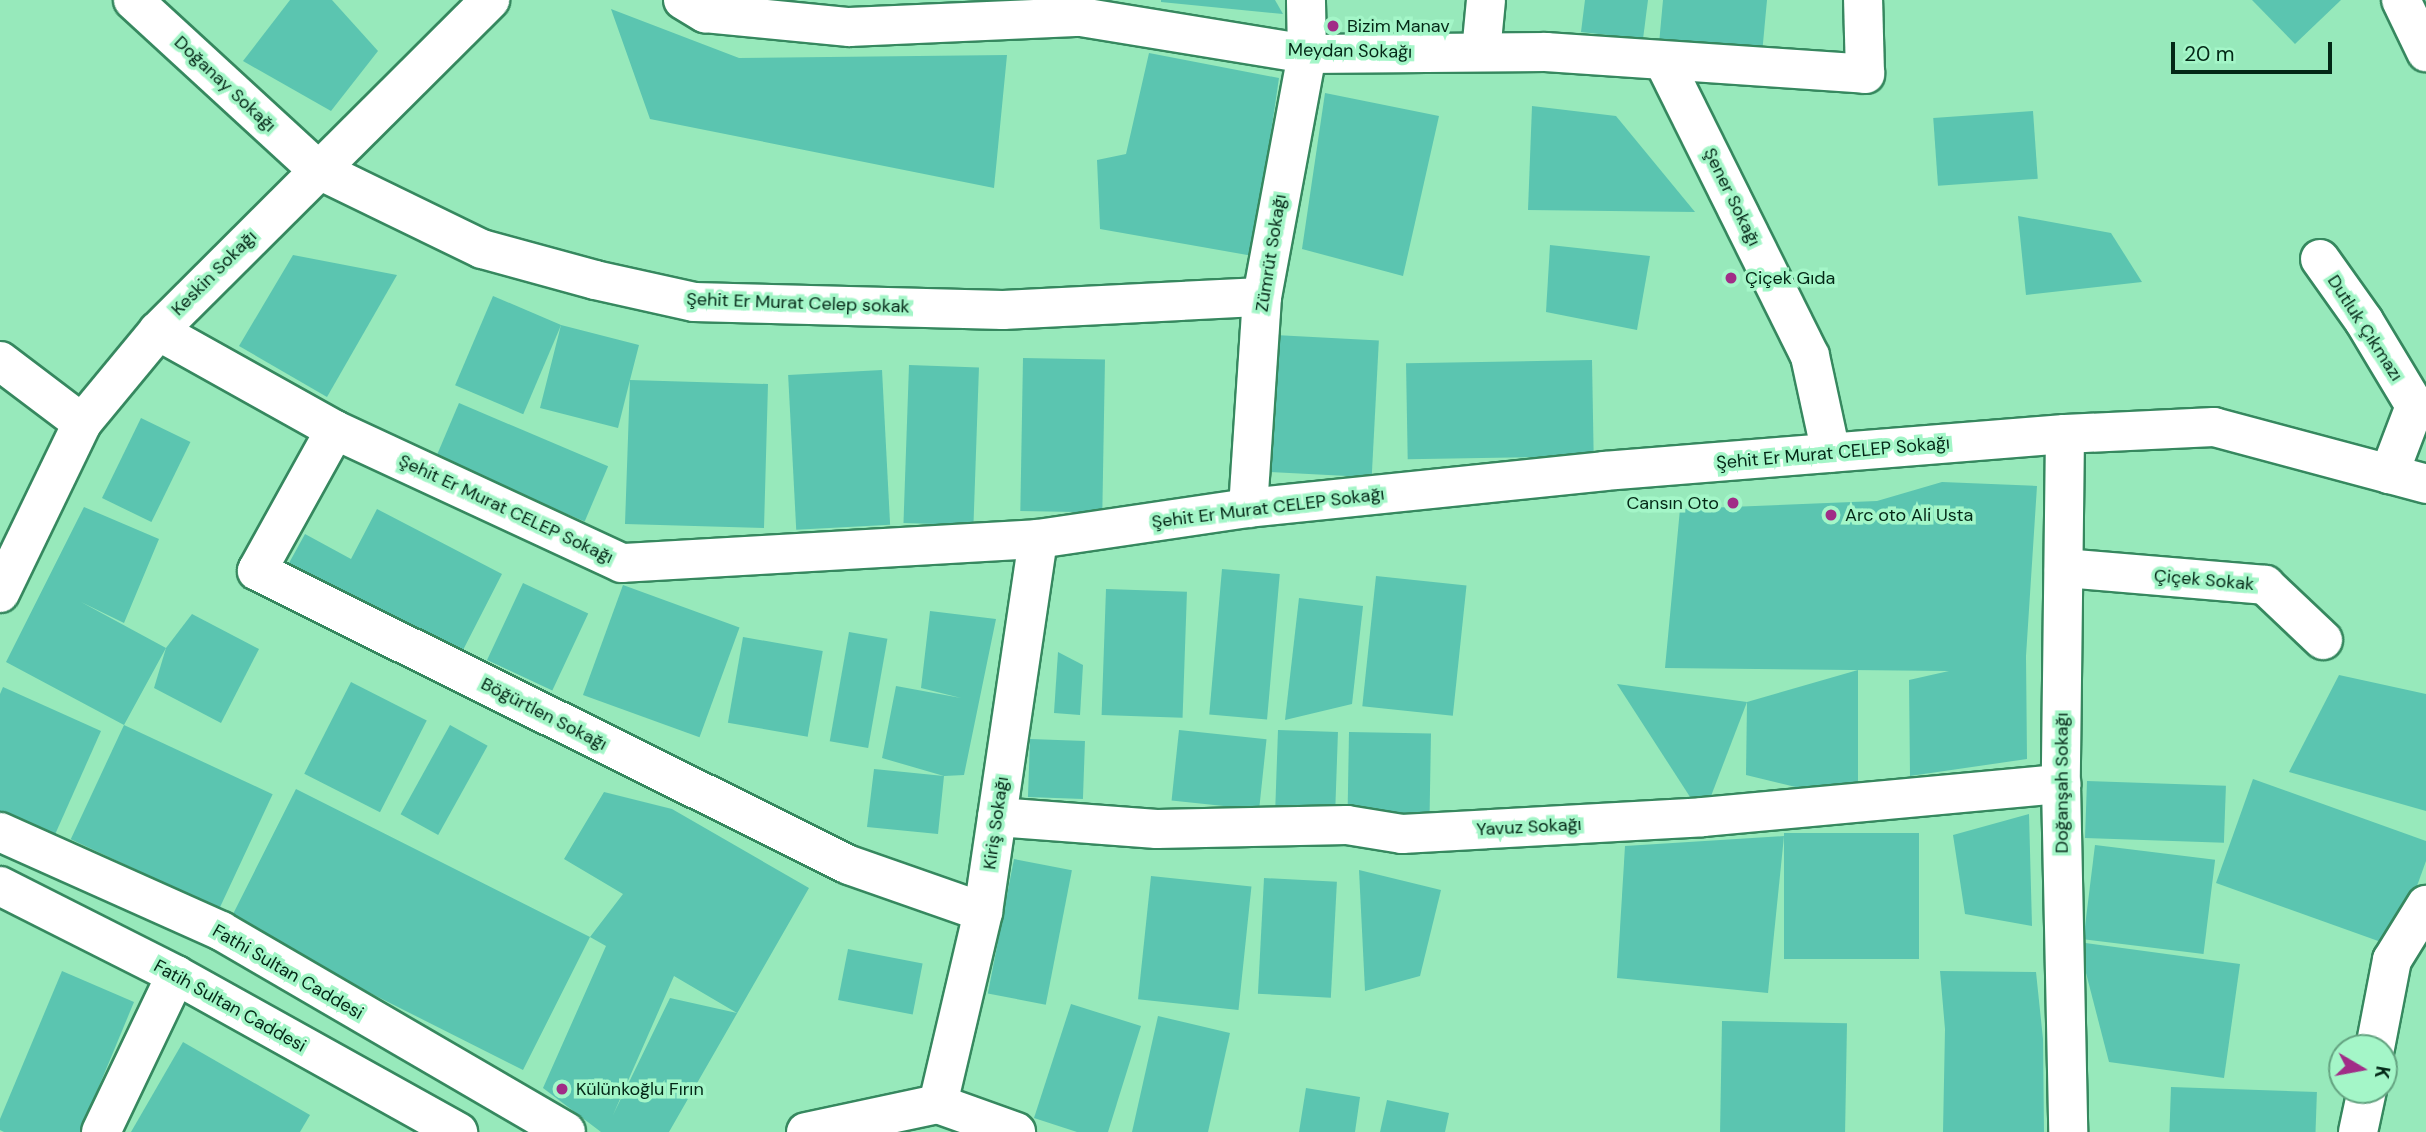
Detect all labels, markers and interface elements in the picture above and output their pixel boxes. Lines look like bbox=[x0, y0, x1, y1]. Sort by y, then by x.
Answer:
place label: Bizim Manav bbox=[1347, 15, 1450, 37]
marker: Bizim Manav bbox=[1325, 18, 1341, 34]
scale bar bbox=[2174, 28, 2335, 72]
street label: Doğanay Sokağı bbox=[170, 31, 280, 137]
street label: Meydan Sokağı bbox=[1288, 39, 1412, 63]
text: 20 m bbox=[2184, 40, 2235, 68]
street label: Şener Sokağı bbox=[1699, 144, 1765, 250]
street label: Zümrüt Sokağı bbox=[1251, 193, 1291, 313]
street label: Keskin Sokağı bbox=[167, 226, 261, 320]
place label: Çiçek Gıda bbox=[1745, 267, 1835, 289]
marker: Çiçek Gıda bbox=[1723, 270, 1739, 286]
street label: Dutluk Çıkmazı bbox=[2323, 271, 2407, 385]
street label: Şehit Er Murat Celep sokak bbox=[686, 288, 910, 318]
street label: Şehit Er Murat CELEP Sokağı bbox=[1715, 432, 1951, 474]
street label: Şehit Er Murat CELEP Sokağı bbox=[395, 450, 617, 568]
street label: Şehit Er Murat CELEP Sokağı bbox=[1150, 483, 1386, 533]
place label: Cansın Oto bbox=[1626, 492, 1719, 514]
marker: Cansın Oto bbox=[1725, 495, 1741, 511]
place label: Arc oto Ali Usta bbox=[1845, 504, 1973, 526]
marker: Arc oto Ali Usta bbox=[1823, 507, 1839, 523]
street label: Çiçek Sokak bbox=[2153, 565, 2255, 595]
street label: Böğürtlen Sokağı bbox=[477, 673, 611, 755]
street label: Doğanşah Sokağı bbox=[2051, 713, 2073, 853]
street label: Kiriş Sokağı bbox=[979, 775, 1013, 871]
street label: Yavuz Sokağı bbox=[1476, 813, 1582, 841]
street label: Fathi Sultan Caddesi bbox=[209, 920, 367, 1024]
street label: Fatih Sultan Caddesi bbox=[150, 955, 310, 1057]
north arrow bbox=[2328, 1034, 2398, 1104]
text: K bbox=[2369, 1064, 2396, 1081]
place label: Külünkoğlu Fırın bbox=[576, 1078, 704, 1100]
marker: Külünkoğlu Fırın bbox=[554, 1081, 570, 1097]

